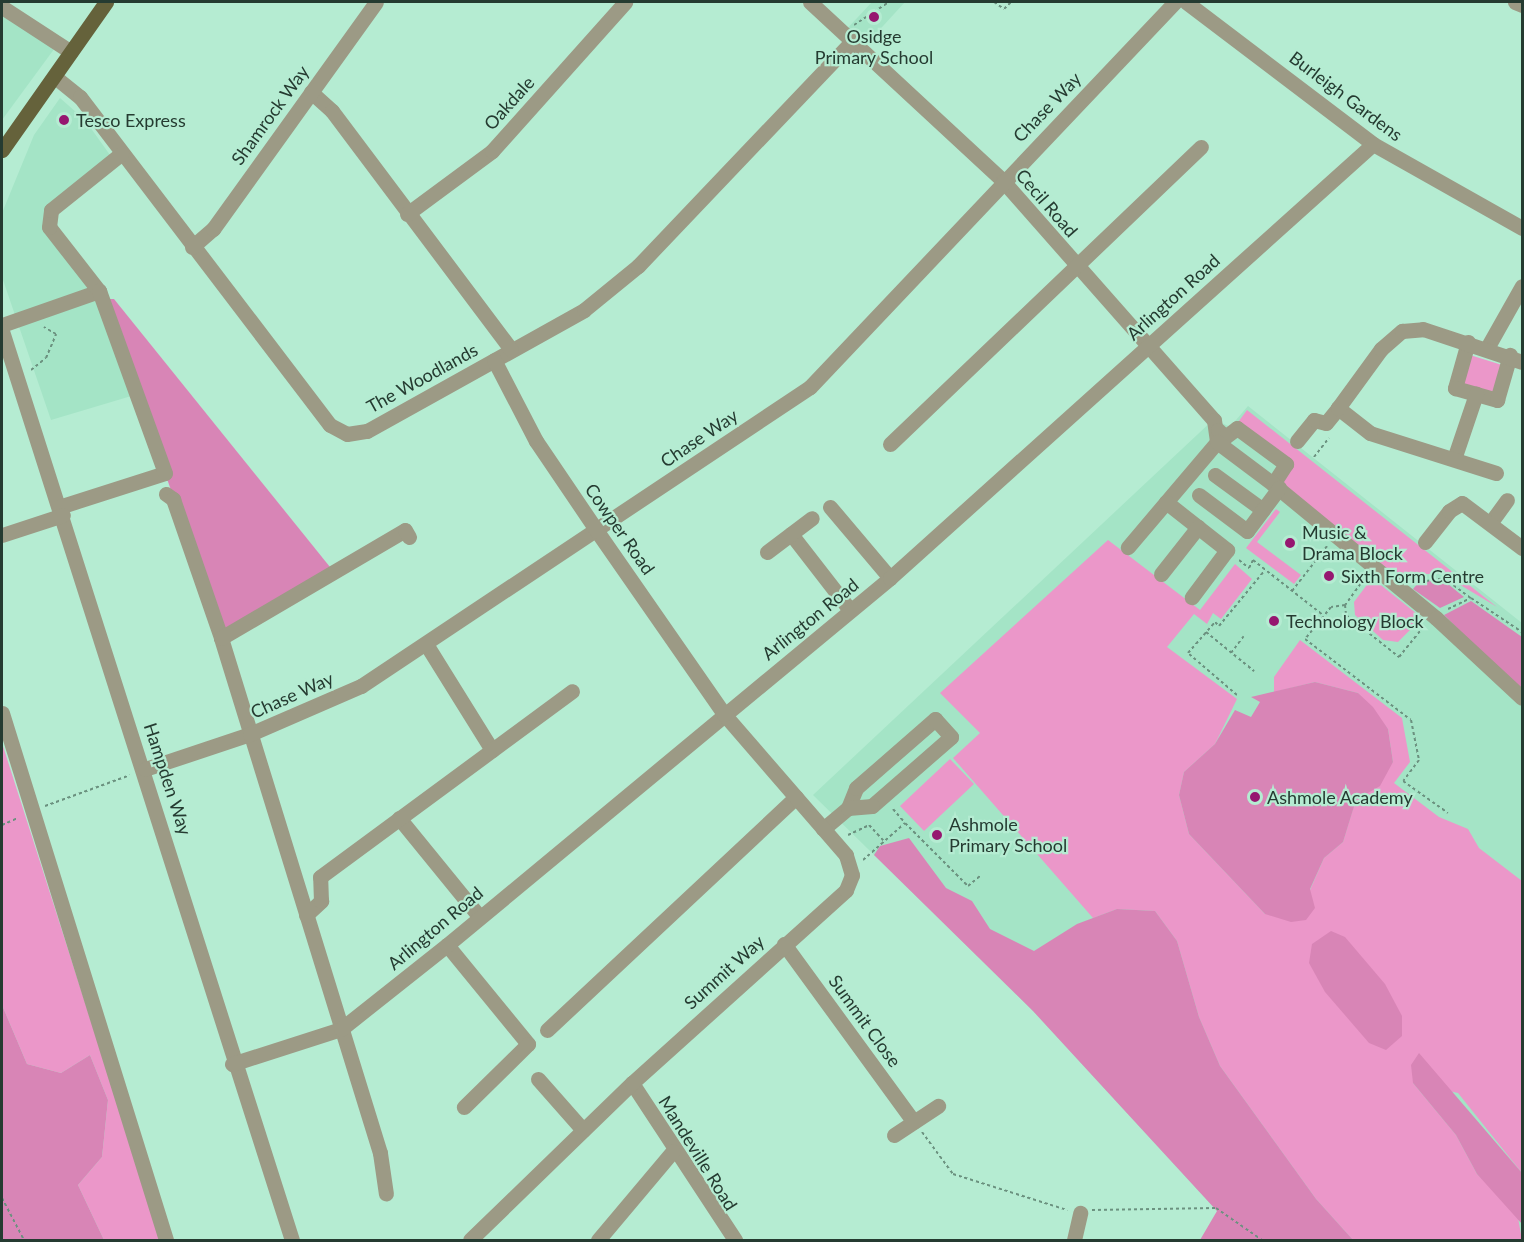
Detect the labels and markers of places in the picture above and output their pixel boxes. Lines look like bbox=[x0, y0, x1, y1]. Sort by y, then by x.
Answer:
marker: Osidge Primary School bbox=[867, 10, 881, 24]
place label: Osidge Primary School bbox=[815, 26, 933, 68]
place label: Tesco Express bbox=[76, 109, 186, 131]
marker: Tesco Express bbox=[57, 113, 71, 127]
place label: Music & Drama Block bbox=[1302, 522, 1403, 564]
marker: Music & Drama Block bbox=[1283, 536, 1297, 550]
place label: Sixth Form Centre bbox=[1341, 565, 1484, 587]
marker: Sixth Form Centre bbox=[1322, 569, 1336, 583]
place label: Technology Block bbox=[1286, 610, 1424, 632]
marker: Technology Block bbox=[1267, 614, 1281, 628]
place label: Ashmole Academy bbox=[1267, 786, 1413, 808]
marker: Ashmole Academy bbox=[1248, 790, 1262, 804]
place label: Ashmole Primary School bbox=[949, 814, 1068, 856]
marker: Ashmole Primary School bbox=[930, 828, 944, 842]

